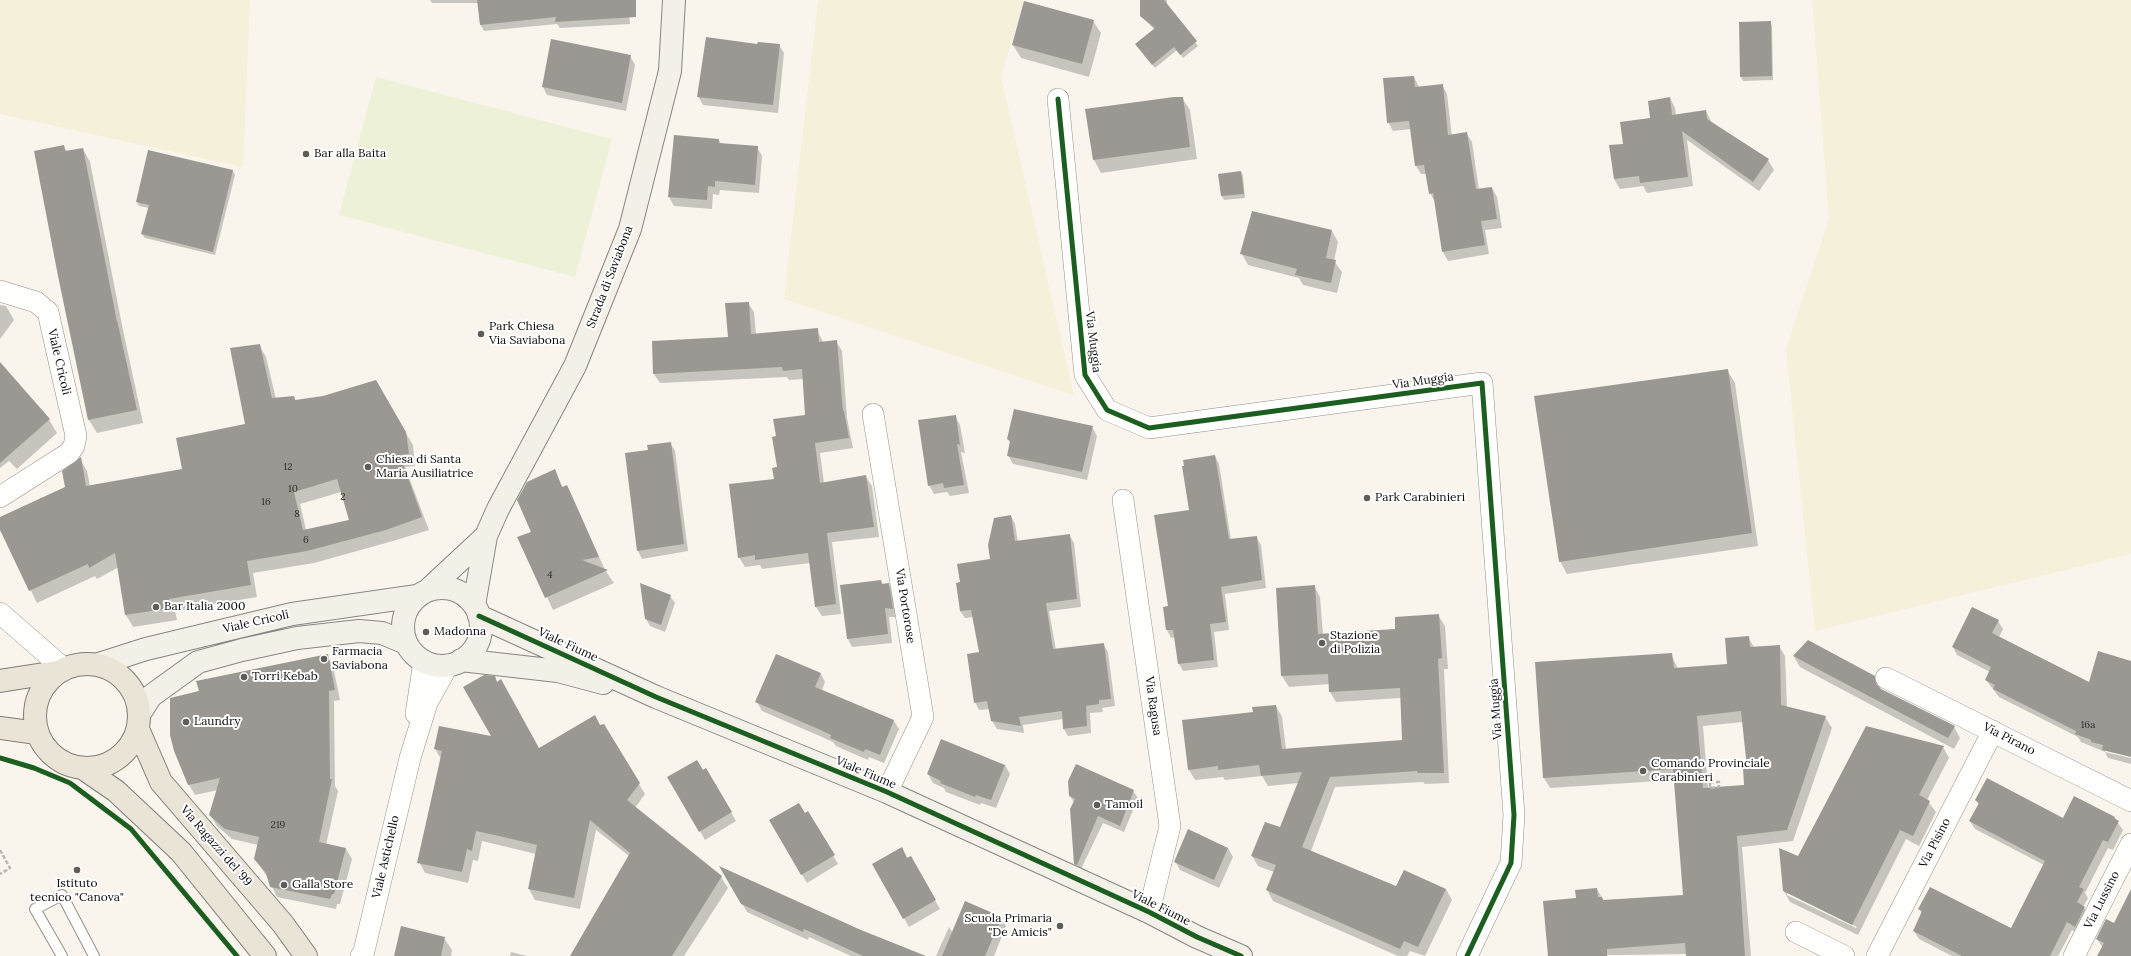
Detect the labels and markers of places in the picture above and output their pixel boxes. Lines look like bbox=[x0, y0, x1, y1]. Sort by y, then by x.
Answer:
place label: Bar alla Baita bbox=[314, 147, 386, 161]
marker: Bar alla Baita bbox=[301, 149, 311, 159]
place label: Park Chiesa Via Saviabona bbox=[489, 320, 565, 348]
marker: Park Chiesa Via Saviabona bbox=[476, 329, 486, 339]
place label: Chiesa di Santa Maria Ausiliatrice bbox=[376, 453, 474, 481]
marker: Chiesa di Santa Maria Ausiliatrice bbox=[363, 462, 373, 472]
place label: Park Carabinieri bbox=[1375, 491, 1465, 505]
marker: Park Carabinieri bbox=[1362, 493, 1372, 503]
place label: Bar Italia 2000 bbox=[164, 600, 245, 614]
marker: Bar Italia 2000 bbox=[151, 602, 161, 612]
place label: Madonna bbox=[434, 625, 486, 639]
marker: Madonna bbox=[421, 627, 431, 637]
place label: Stazione di Polizia bbox=[1330, 629, 1380, 657]
marker: Stazione di Polizia bbox=[1317, 638, 1327, 648]
place label: Farmacia Saviabona bbox=[332, 645, 388, 673]
marker: Farmacia Saviabona bbox=[319, 654, 329, 664]
place label: Torri Kebab bbox=[252, 670, 318, 684]
marker: Torri Kebab bbox=[239, 672, 249, 682]
place label: Laundry bbox=[194, 715, 241, 729]
marker: Laundry bbox=[181, 717, 191, 727]
place label: Comando Provinciale Carabinieri bbox=[1651, 757, 1770, 785]
marker: Comando Provinciale Carabinieri bbox=[1638, 766, 1648, 776]
place label: Tamoil bbox=[1105, 798, 1143, 812]
marker: Tamoil bbox=[1092, 800, 1102, 810]
marker: Istituto tecnico "Canova" bbox=[72, 865, 82, 875]
place label: Istituto tecnico "Canova" bbox=[30, 877, 124, 905]
place label: Galla Store bbox=[292, 878, 353, 892]
marker: Galla Store bbox=[279, 880, 289, 890]
place label: Scuola Primaria "De Amicis" bbox=[964, 912, 1052, 940]
marker: Scuola Primaria "De Amicis" bbox=[1055, 921, 1065, 931]

